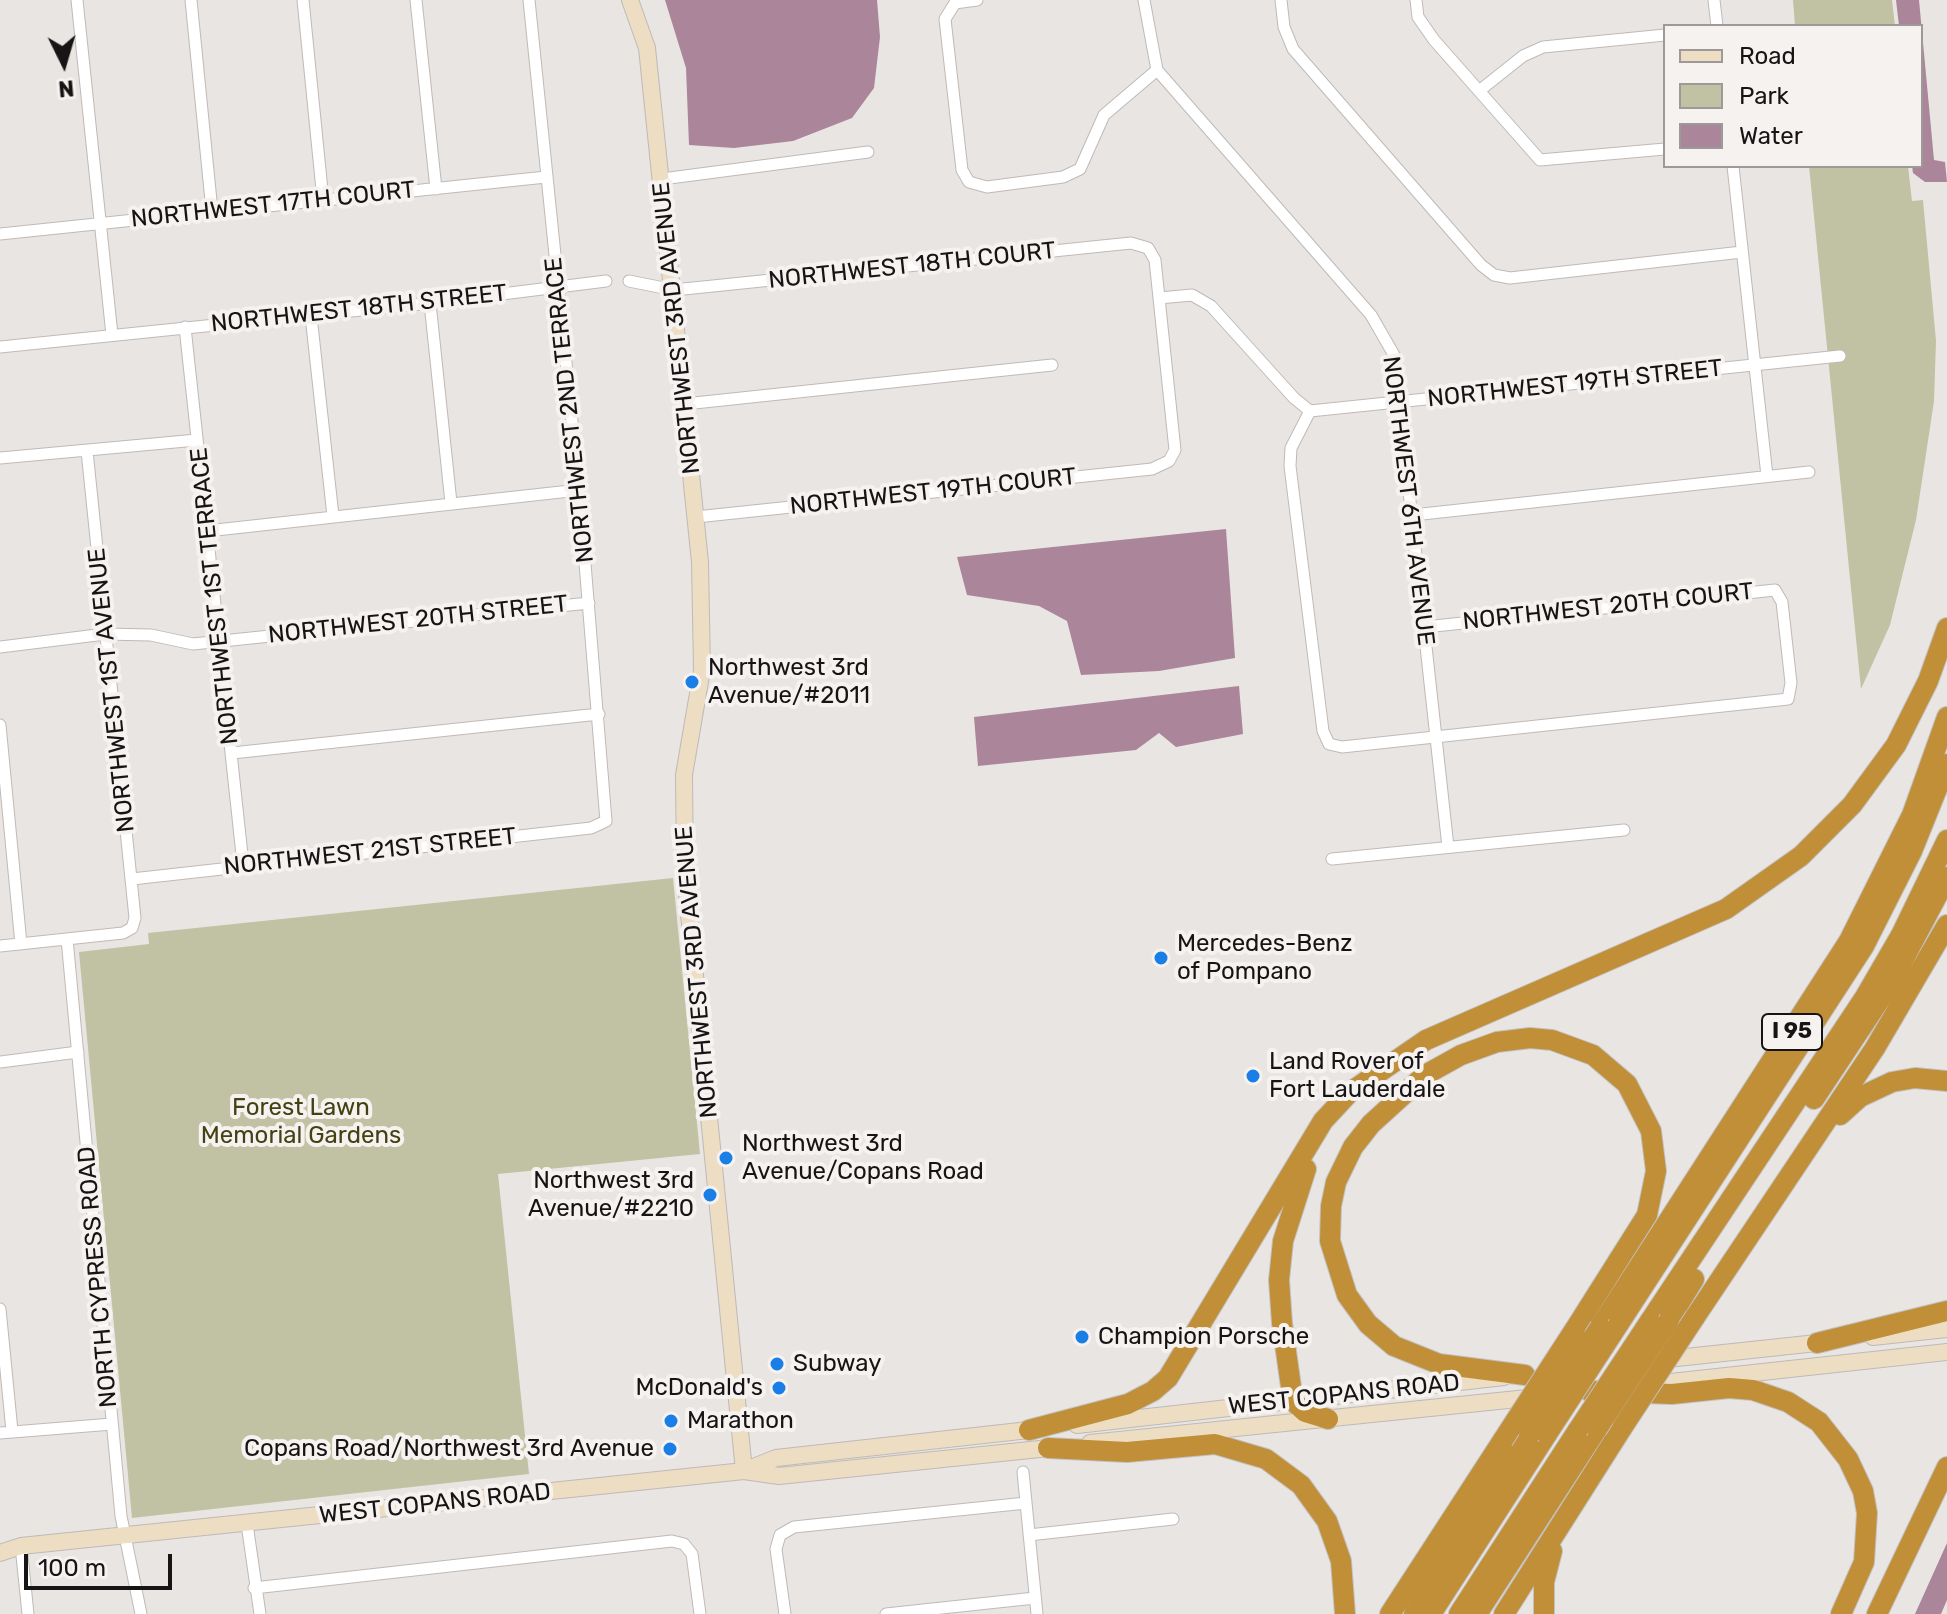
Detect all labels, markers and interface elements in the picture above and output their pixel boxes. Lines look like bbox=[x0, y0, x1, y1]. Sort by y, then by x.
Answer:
north arrow bbox=[24, 24, 104, 104]
legend bbox=[1663, 24, 1923, 168]
text: Road bbox=[1739, 42, 1796, 70]
text: N bbox=[57, 74, 75, 103]
text: Park bbox=[1739, 82, 1789, 110]
text: Water bbox=[1739, 122, 1803, 150]
street label: NORTHWEST 17TH COURT bbox=[129, 176, 417, 234]
street label: NORTHWEST 3RD AVENUE bbox=[647, 181, 707, 475]
street label: NORTHWEST 18TH COURT bbox=[767, 237, 1057, 295]
street label: NORTHWEST 2ND TERRACE bbox=[540, 256, 600, 564]
street label: NORTHWEST 18TH STREET bbox=[210, 279, 508, 339]
street label: NORTHWEST 19TH STREET bbox=[1426, 354, 1724, 414]
street label: NORTHWEST 6TH AVENUE bbox=[1376, 355, 1440, 647]
street label: NORTHWEST 1ST TERRACE bbox=[185, 446, 245, 746]
street label: NORTHWEST 19TH COURT bbox=[788, 463, 1078, 521]
street label: NORTHWEST 1ST AVENUE bbox=[83, 546, 141, 834]
street label: NORTHWEST 20TH COURT bbox=[1461, 577, 1755, 637]
street label: NORTHWEST 20TH STREET bbox=[267, 590, 569, 650]
place label: Northwest 3rd Avenue/#2011 bbox=[708, 654, 870, 710]
marker: Northwest 3rd Avenue/#2011 bbox=[683, 673, 701, 691]
street label: NORTHWEST 21ST STREET bbox=[222, 822, 518, 882]
street label: NORTHWEST 3RD AVENUE bbox=[670, 825, 724, 1119]
place label: Mercedes-Benz of Pompano bbox=[1177, 930, 1352, 986]
marker: Mercedes-Benz of Pompano bbox=[1152, 949, 1170, 967]
road number: I 95 bbox=[1762, 1014, 1822, 1050]
place label: Land Rover of Fort Lauderdale bbox=[1269, 1048, 1446, 1104]
marker: Land Rover of Fort Lauderdale bbox=[1244, 1067, 1262, 1085]
park label: Forest Lawn Memorial Gardens bbox=[201, 1094, 401, 1150]
place label: Northwest 3rd Avenue/Copans Road bbox=[742, 1130, 984, 1186]
street label: NORTH CYPRESS ROAD bbox=[72, 1145, 124, 1409]
marker: Northwest 3rd Avenue/Copans Road bbox=[717, 1149, 735, 1167]
place label: Northwest 3rd Avenue/#2210 bbox=[528, 1167, 694, 1223]
marker: Northwest 3rd Avenue/#2210 bbox=[701, 1186, 719, 1204]
place label: Champion Porsche bbox=[1098, 1323, 1309, 1351]
marker: Champion Porsche bbox=[1073, 1328, 1091, 1346]
place label: Subway bbox=[793, 1350, 881, 1378]
marker: Subway bbox=[768, 1355, 786, 1373]
street label: WEST COPANS ROAD bbox=[1227, 1369, 1461, 1421]
place label: McDonald's bbox=[636, 1374, 763, 1402]
marker: McDonald's bbox=[770, 1379, 788, 1397]
place label: Marathon bbox=[687, 1407, 794, 1435]
marker: Marathon bbox=[662, 1412, 680, 1430]
place label: Copans Road/Northwest 3rd Avenue bbox=[244, 1435, 654, 1463]
marker: Copans Road/Northwest 3rd Avenue bbox=[661, 1440, 679, 1458]
street label: WEST COPANS ROAD bbox=[318, 1478, 552, 1530]
scale bar bbox=[28, 1538, 176, 1588]
text: 100 m bbox=[38, 1554, 106, 1582]

